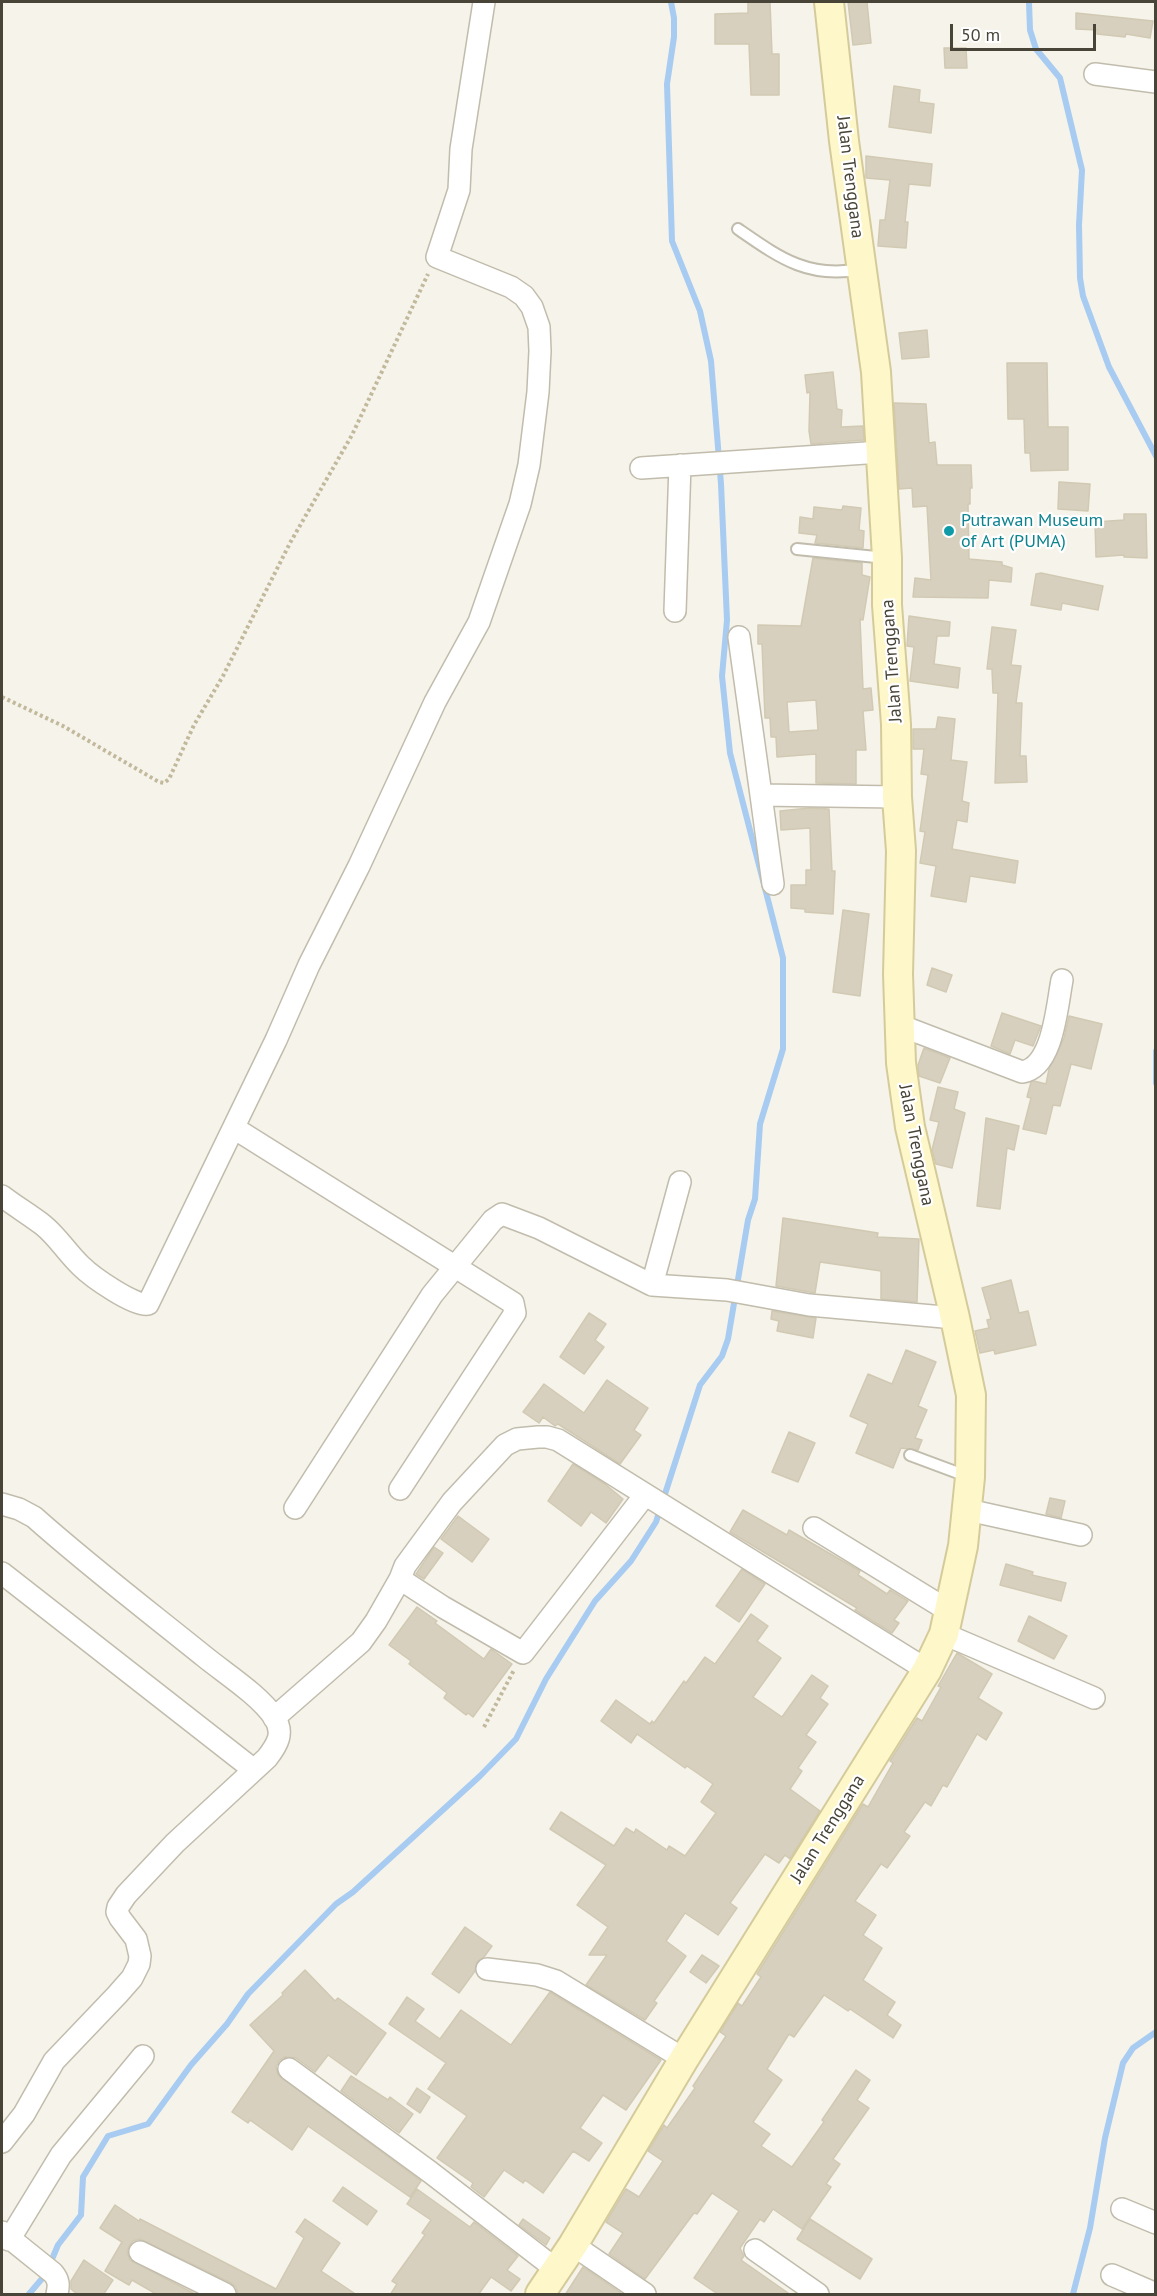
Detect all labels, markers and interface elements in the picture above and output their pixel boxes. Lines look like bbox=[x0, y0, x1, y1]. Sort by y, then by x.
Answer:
scale bar bbox=[953, 12, 1098, 50]
text: 50 m bbox=[961, 23, 1000, 46]
street label: Jalan Trenggana bbox=[832, 115, 868, 239]
place label: Putrawan Museum of Art (PUMA) bbox=[961, 510, 1103, 552]
marker: Putrawan Museum of Art (PUMA) bbox=[942, 524, 956, 538]
street label: Jalan Trenggana bbox=[877, 599, 907, 723]
street label: Jalan Trenggana bbox=[894, 1082, 938, 1208]
street label: Jalan Trenggana bbox=[786, 1771, 870, 1887]

